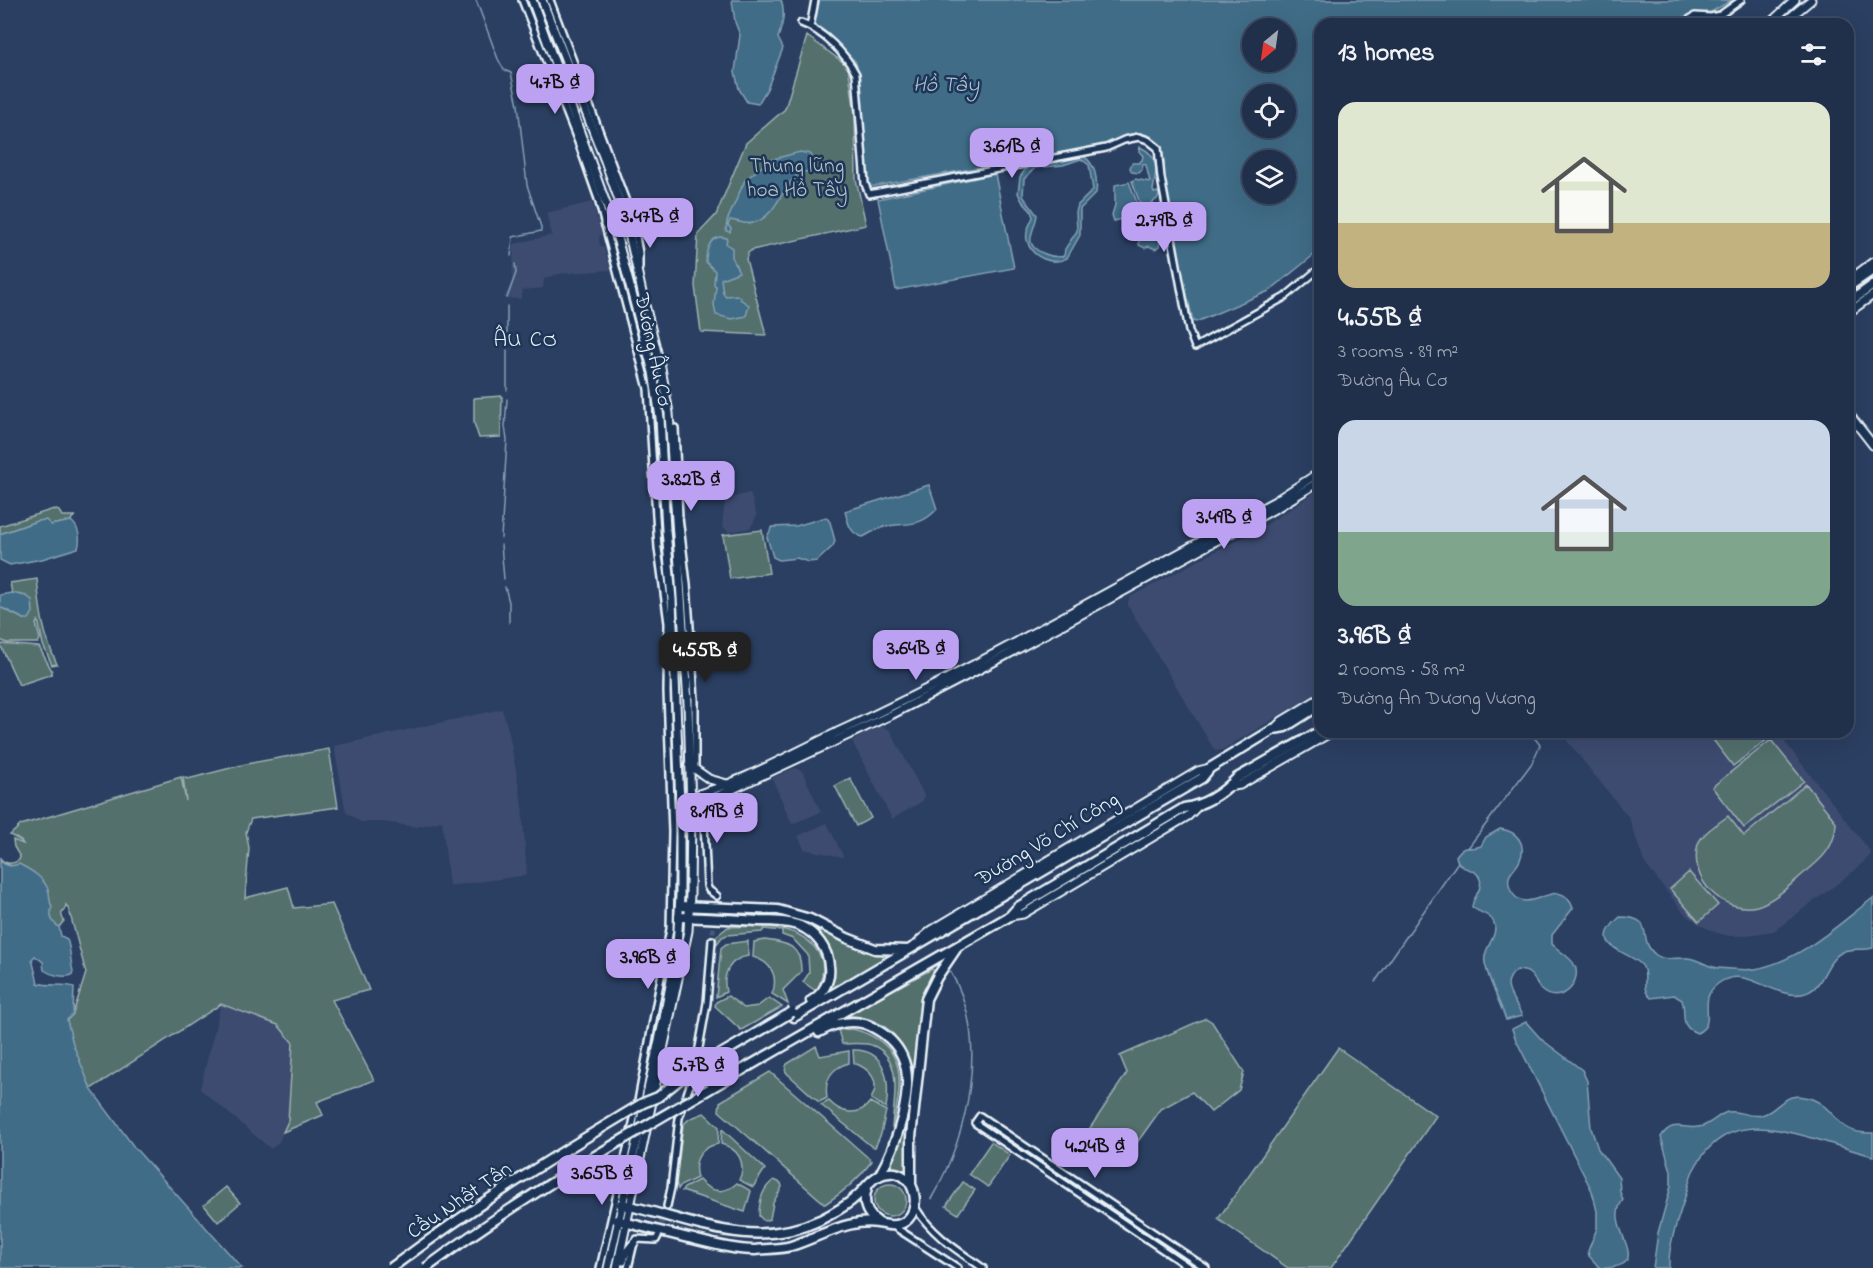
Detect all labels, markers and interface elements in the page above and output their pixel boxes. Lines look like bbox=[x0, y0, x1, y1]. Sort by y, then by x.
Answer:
north arrow bbox=[1242, 18, 1296, 72]
map controls bbox=[1242, 18, 1296, 204]
text: 13 homes bbox=[1338, 35, 1434, 73]
icon: filters bbox=[1797, 38, 1830, 71]
pin: 4.7B ₫ bbox=[506, 64, 604, 115]
text: 4.7B ₫ bbox=[530, 69, 580, 98]
water label: Hồ Tây bbox=[913, 70, 980, 102]
button: locate bbox=[1242, 84, 1296, 138]
pin: 3.61B ₫ bbox=[957, 128, 1067, 179]
text: 3.61B ₫ bbox=[984, 133, 1040, 162]
icon: home bbox=[1530, 141, 1638, 249]
button: layers bbox=[1242, 150, 1296, 204]
park label: Thung lũng hoa Hồ Tây bbox=[747, 152, 847, 208]
pin: 3.47B ₫ bbox=[595, 198, 705, 249]
pin: 2.79B ₫ bbox=[1109, 202, 1219, 253]
text: 3.47B ₫ bbox=[621, 203, 679, 232]
text: 2.79B ₫ bbox=[1135, 207, 1193, 236]
street label: Đường Âu Cơ bbox=[623, 289, 681, 410]
text: 4.55B ₫ bbox=[1338, 300, 1421, 338]
district label: ÂU CƠ bbox=[493, 324, 559, 357]
text: 3 rooms · 89 m² bbox=[1338, 338, 1458, 367]
text: Đường Âu Cơ bbox=[1338, 367, 1447, 396]
icon: home bbox=[1530, 459, 1638, 567]
pin: 3.82B ₫ bbox=[636, 461, 746, 512]
text: 3.82B ₫ bbox=[662, 466, 720, 495]
pin: 3.49B ₫ bbox=[1169, 499, 1279, 550]
text: 3.49B ₫ bbox=[1196, 504, 1252, 533]
text: 3.96B ₫ bbox=[1338, 618, 1411, 656]
pin: 3.64B ₫ bbox=[861, 630, 971, 681]
pin: 4.55B ₫ bbox=[650, 632, 760, 683]
text: 3.64B ₫ bbox=[887, 635, 945, 664]
text: 4.55B ₫ bbox=[673, 637, 737, 666]
text: 2 rooms · 58 m² bbox=[1338, 656, 1465, 685]
text: Đường An Dương Vương bbox=[1338, 685, 1536, 714]
street label: Đường Võ Chí Công bbox=[970, 785, 1126, 897]
pin: 8.19B ₫ bbox=[662, 793, 772, 844]
text: 8.19B ₫ bbox=[691, 798, 743, 827]
pin: 3.96B ₫ bbox=[593, 939, 703, 990]
text: 3.96B ₫ bbox=[620, 944, 676, 973]
pin: 5.7B ₫ bbox=[649, 1047, 747, 1098]
text: 5.7B ₫ bbox=[672, 1052, 724, 1081]
pin: 4.24B ₫ bbox=[1040, 1128, 1150, 1179]
text: 4.24B ₫ bbox=[1065, 1133, 1125, 1162]
street label: Cầu Nhật Tân bbox=[402, 1155, 518, 1247]
pin: 3.65B ₫ bbox=[547, 1155, 657, 1206]
text: 3.65B ₫ bbox=[571, 1160, 633, 1189]

